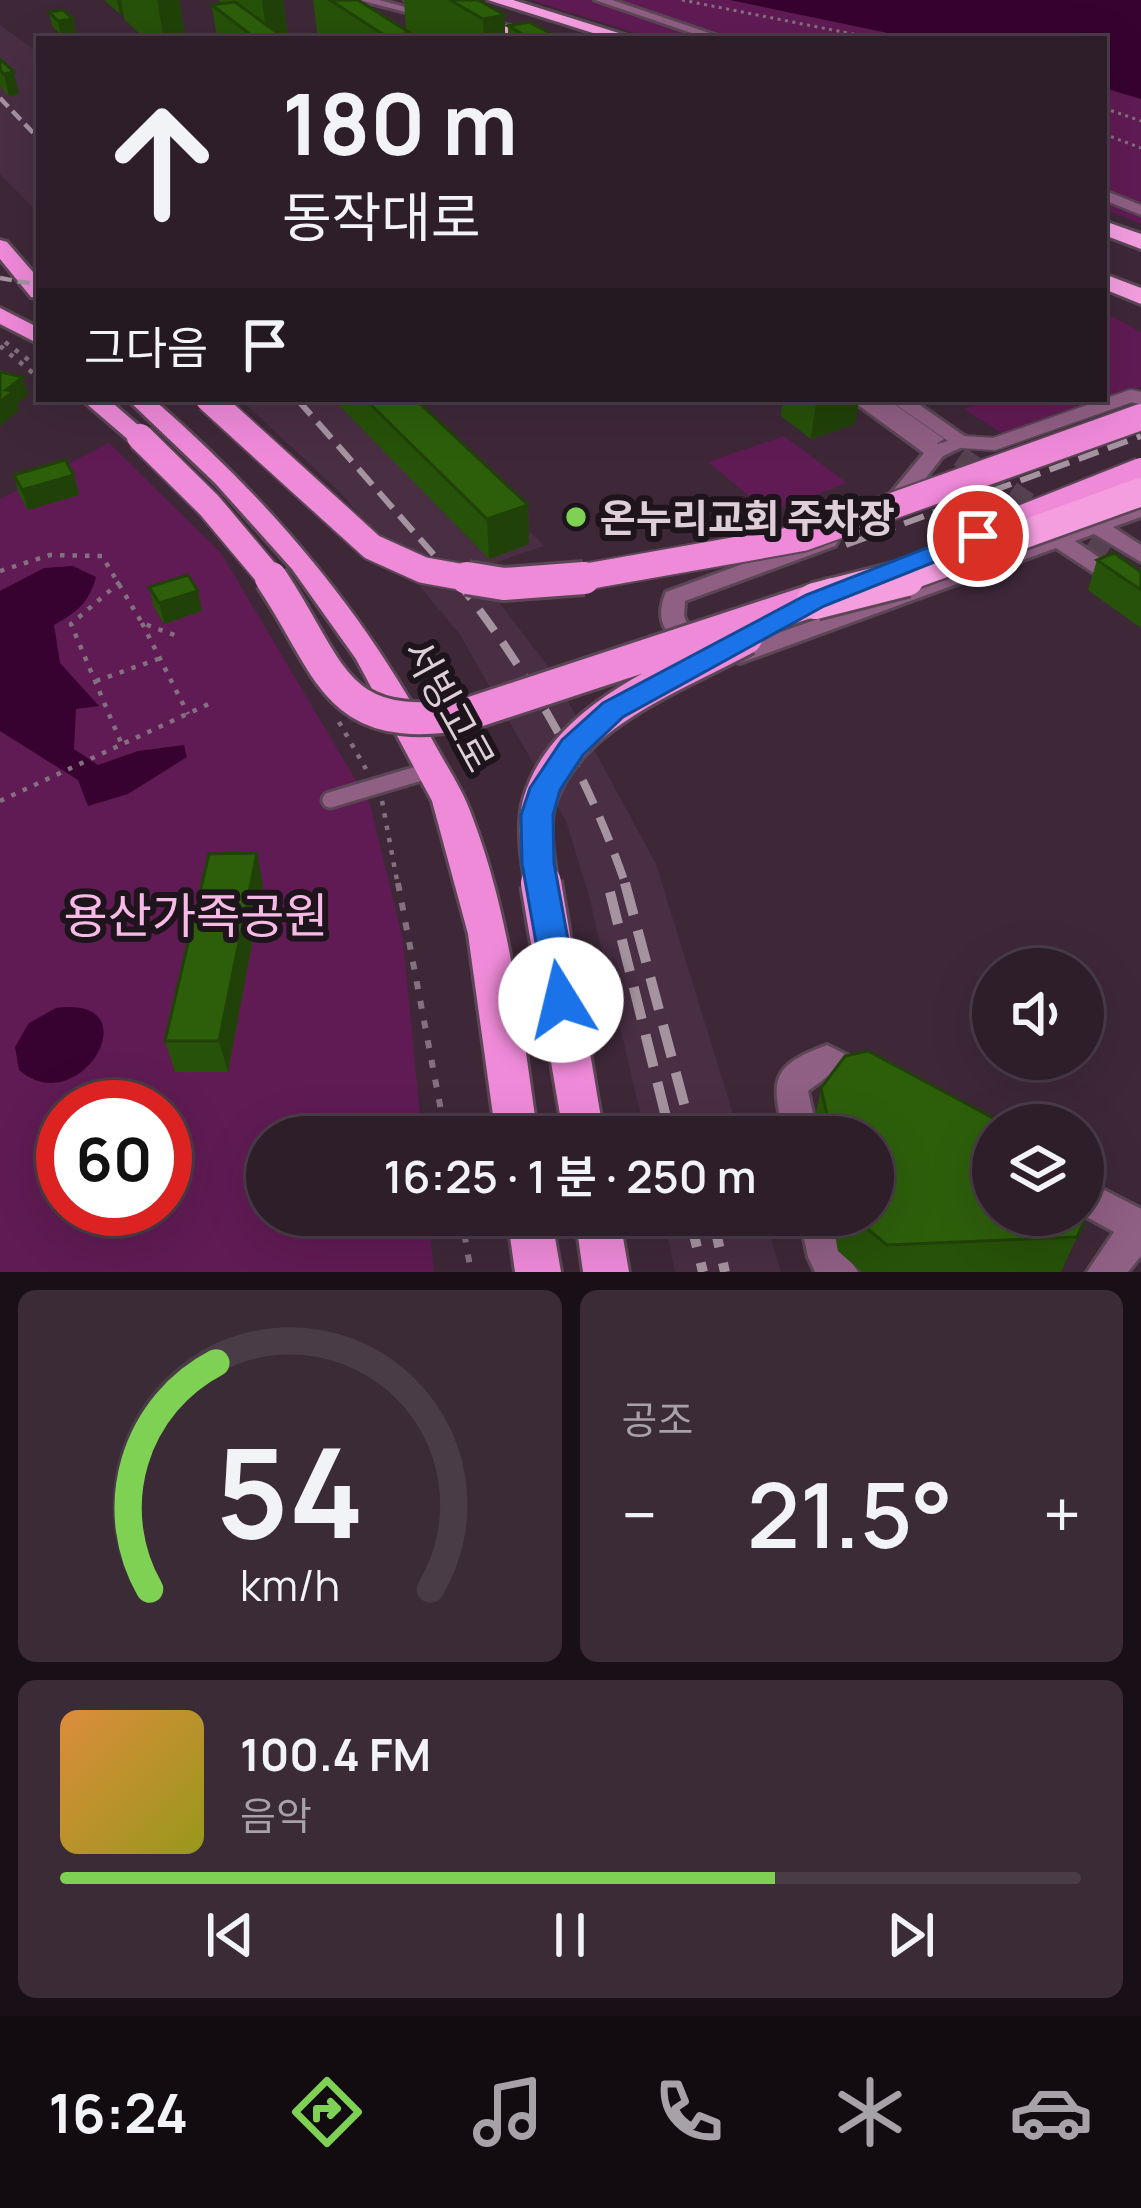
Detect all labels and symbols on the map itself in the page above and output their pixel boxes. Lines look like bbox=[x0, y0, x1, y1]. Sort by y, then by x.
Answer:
pin bbox=[927, 485, 1029, 587]
place label: 온누리교회 주차장 bbox=[600, 490, 895, 544]
marker: 온누리교회 주차장 bbox=[563, 504, 589, 530]
street label: 서빙고로 bbox=[392, 629, 508, 781]
park label: 용산가족공원 bbox=[64, 882, 328, 947]
position arrow bbox=[498, 937, 624, 1063]
speed limit sign: 60 bbox=[36, 1080, 192, 1236]

